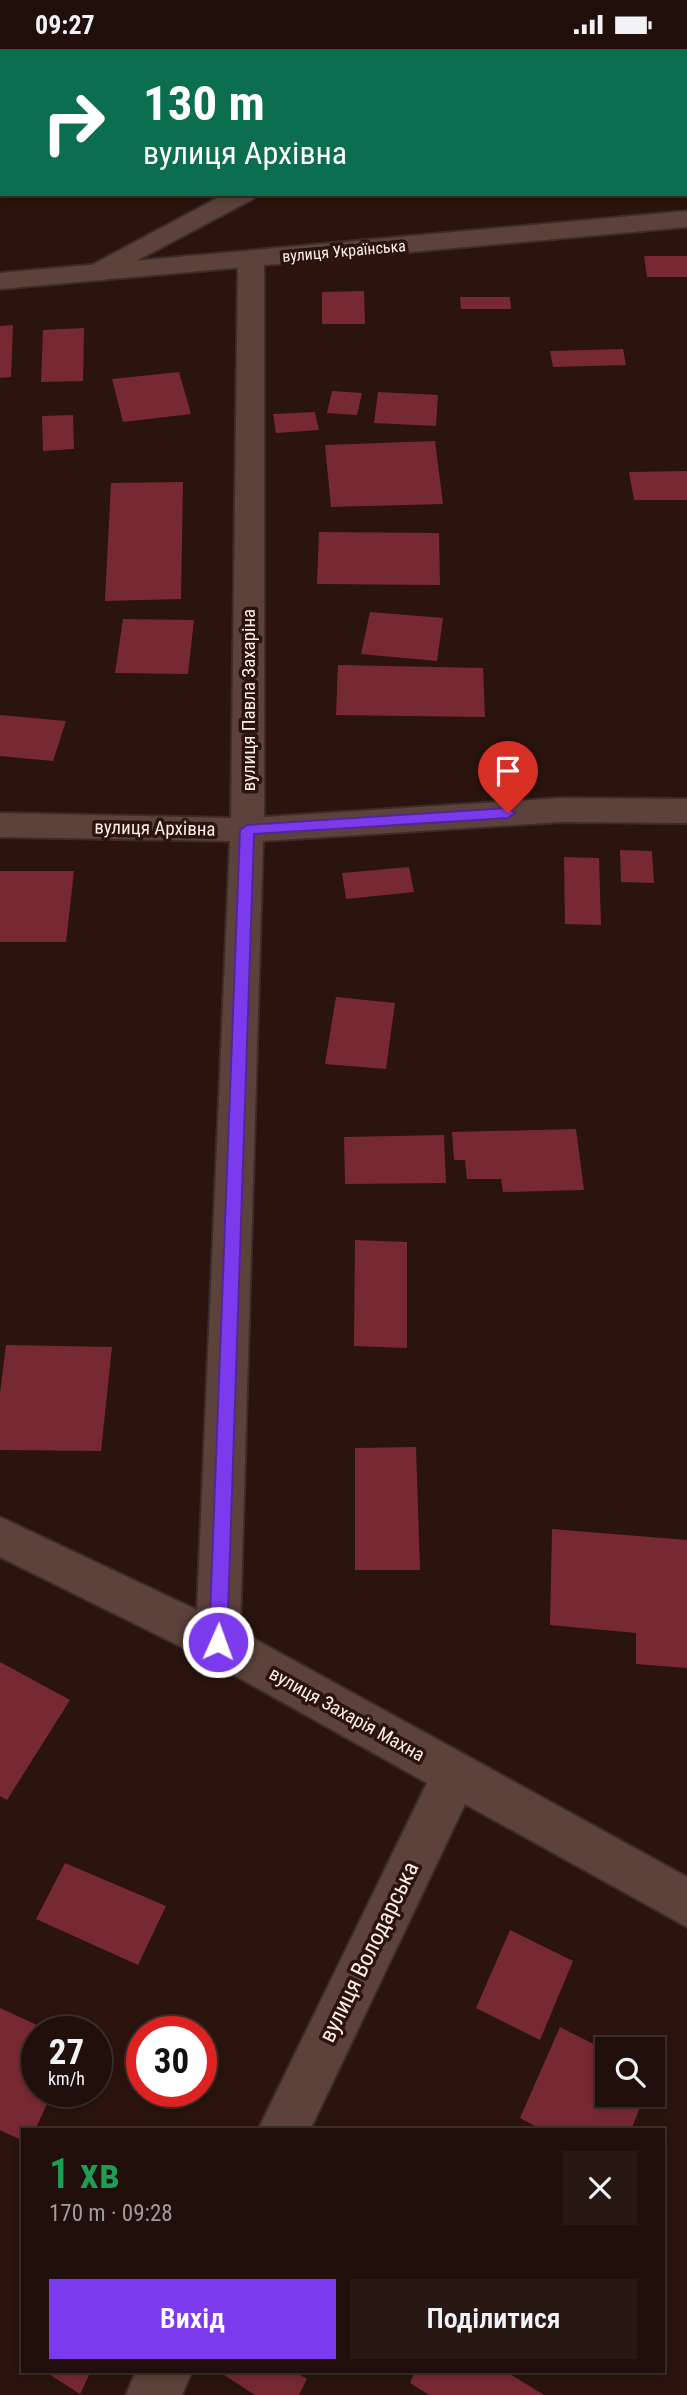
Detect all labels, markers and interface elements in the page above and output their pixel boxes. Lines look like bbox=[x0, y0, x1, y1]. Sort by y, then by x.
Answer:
text: 09:27 bbox=[35, 10, 95, 40]
text: 130 m bbox=[143, 75, 265, 132]
icon: right bbox=[28, 77, 119, 168]
text: вулиця Архівна bbox=[143, 134, 347, 172]
street label: вулиця Українська bbox=[281, 236, 407, 266]
street label: вулиця Павла Захаріна bbox=[237, 609, 260, 791]
pin bbox=[478, 741, 538, 813]
icon: arrive bbox=[489, 752, 527, 790]
street label: вулиця Архівна bbox=[94, 815, 216, 841]
position arrow bbox=[181, 1605, 255, 1679]
street label: вулиця Захарія Махна bbox=[265, 1662, 429, 1766]
street label: вулиця Володарська bbox=[314, 1857, 424, 2047]
speed limit sign: 30 bbox=[126, 2016, 217, 2107]
text: 27 bbox=[49, 2032, 84, 2073]
map controls bbox=[595, 2037, 665, 2107]
button: search bbox=[595, 2037, 665, 2107]
text: km/h bbox=[48, 2068, 85, 2089]
text: 1 хв bbox=[49, 2149, 120, 2198]
button: close bbox=[563, 2151, 637, 2225]
text: 170 m · 09:28 bbox=[49, 2200, 173, 2227]
button: Вихід bbox=[49, 2279, 336, 2359]
button: Поділитися bbox=[350, 2279, 637, 2359]

